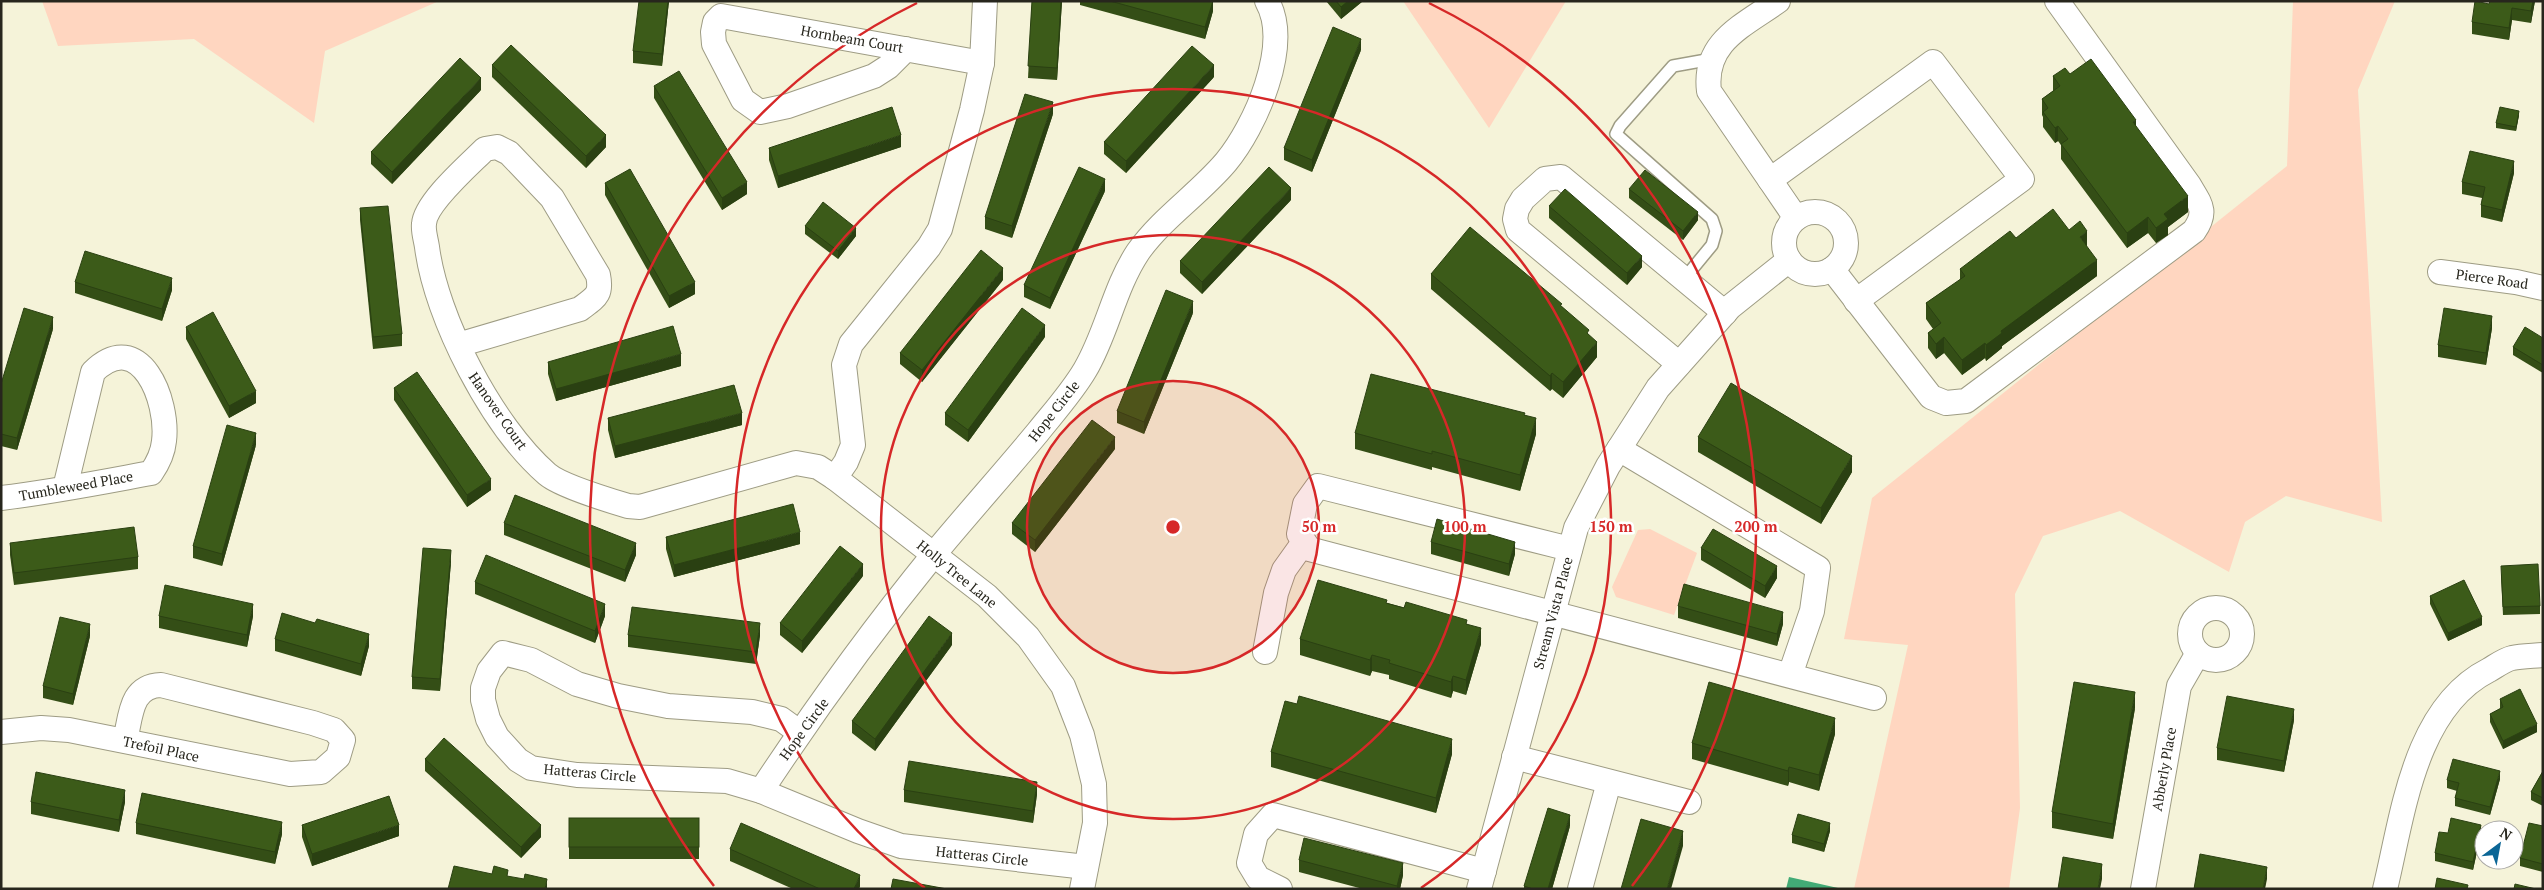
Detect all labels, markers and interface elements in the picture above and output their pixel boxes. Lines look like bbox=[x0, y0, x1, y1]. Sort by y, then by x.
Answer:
street label: Hornbeam Court bbox=[799, 20, 906, 57]
street label: Pierce Road bbox=[2455, 264, 2530, 293]
street label: Hanover Court bbox=[465, 368, 533, 454]
street label: Hope Circle bbox=[1024, 376, 1083, 445]
street label: Tumbleweed Place bbox=[17, 466, 134, 505]
text: 50 m bbox=[1302, 516, 1337, 536]
text: 100 m bbox=[1443, 516, 1487, 536]
text: 150 m bbox=[1589, 516, 1633, 536]
text: 200 m bbox=[1734, 516, 1778, 536]
centre of rings bbox=[1164, 518, 1182, 536]
street label: Holly Tree Lane bbox=[913, 535, 1001, 612]
street label: Stream Vista Place bbox=[1528, 555, 1577, 671]
street label: Hope Circle bbox=[775, 694, 833, 764]
street label: Abberly Place bbox=[2147, 725, 2180, 812]
street label: Trefoil Place bbox=[121, 731, 201, 766]
street label: Hatteras Circle bbox=[543, 759, 637, 786]
north arrow bbox=[2474, 820, 2524, 870]
text: N bbox=[2497, 823, 2516, 845]
street label: Hatteras Circle bbox=[935, 841, 1029, 870]

